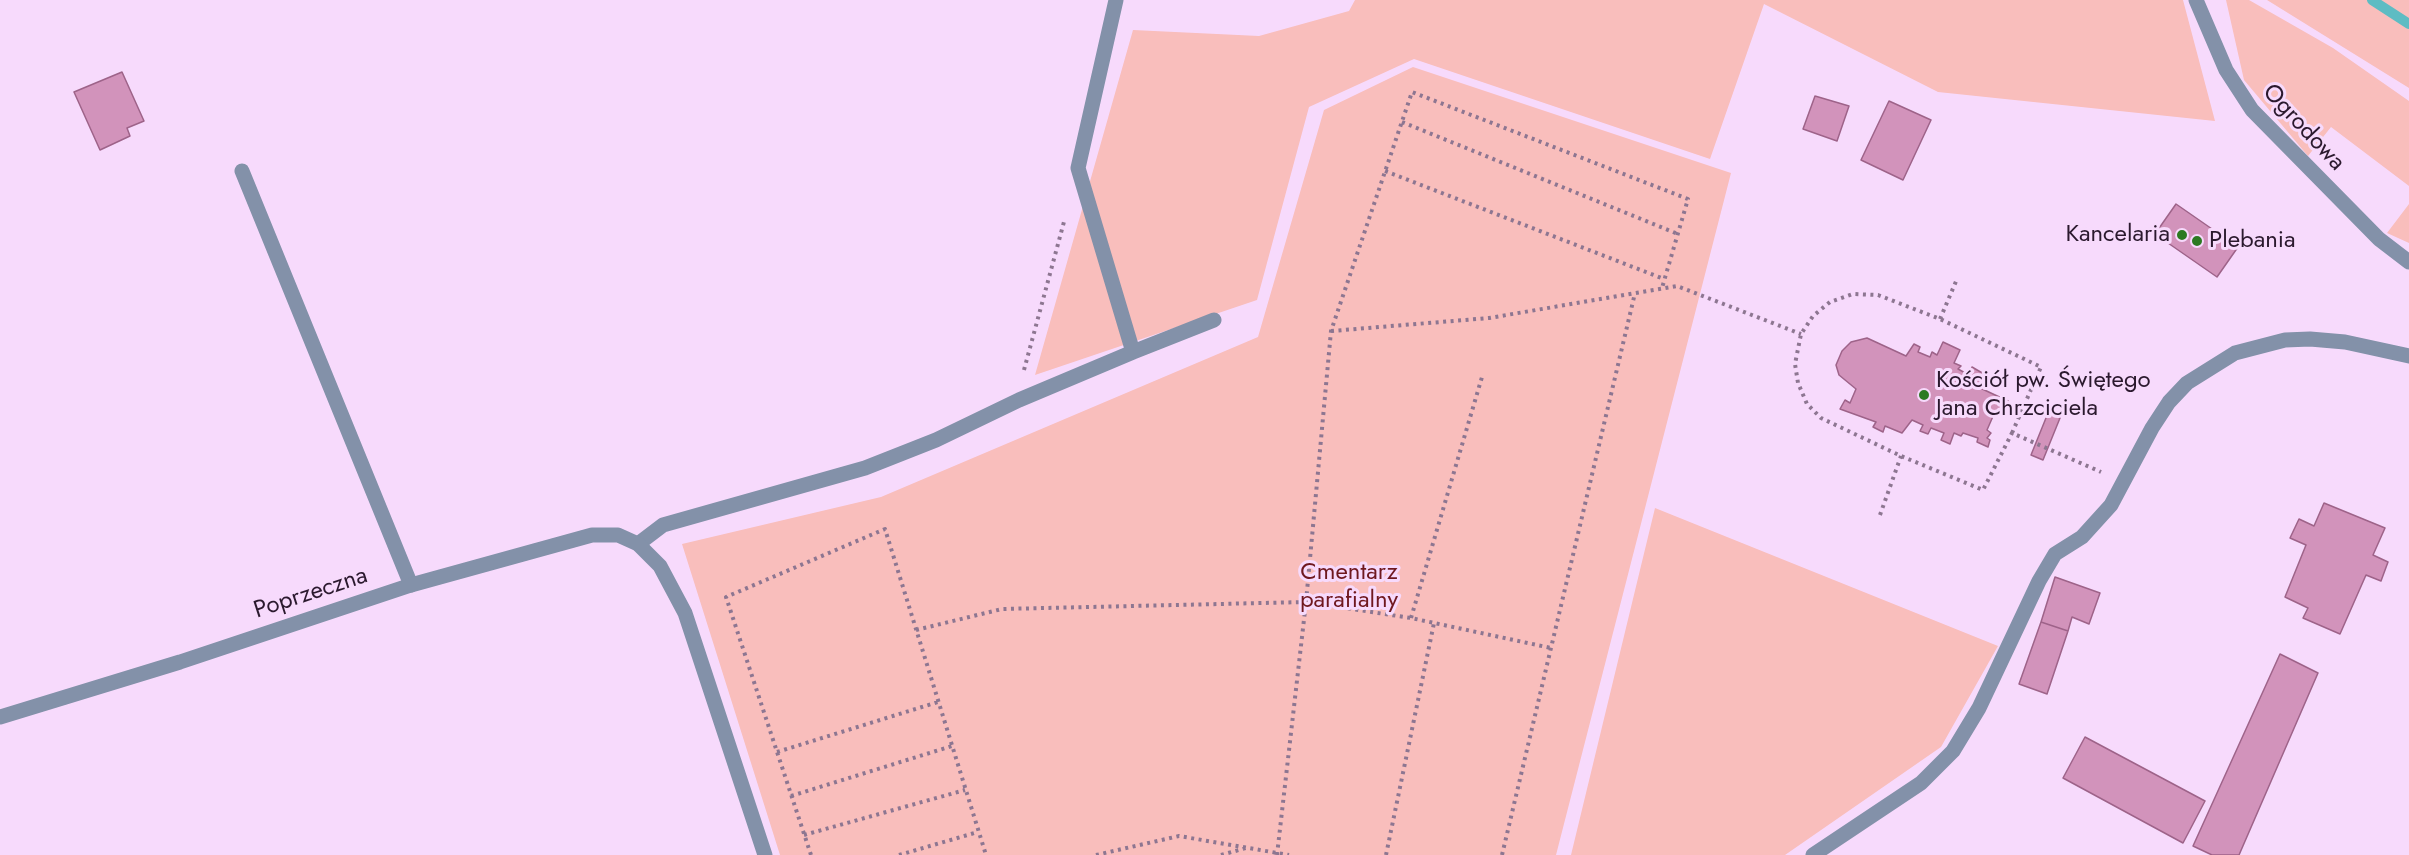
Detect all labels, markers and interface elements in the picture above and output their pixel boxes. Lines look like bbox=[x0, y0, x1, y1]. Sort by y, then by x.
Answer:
street label: Ogrodowa bbox=[2256, 79, 2350, 177]
place label: Kancelaria bbox=[2065, 221, 2170, 249]
place label: Plebania bbox=[2209, 227, 2296, 255]
marker: Kancelaria bbox=[2175, 228, 2189, 242]
marker: Plebania bbox=[2190, 234, 2204, 248]
place label: Kościół pw. Świętego Jana Chrzciciela bbox=[1936, 367, 2151, 423]
marker: Kościół pw. Świętego Jana Chrzciciela bbox=[1917, 388, 1931, 402]
park label: Cmentarz parafialny bbox=[1300, 559, 1398, 615]
street label: Poprzeczna bbox=[251, 562, 371, 626]

